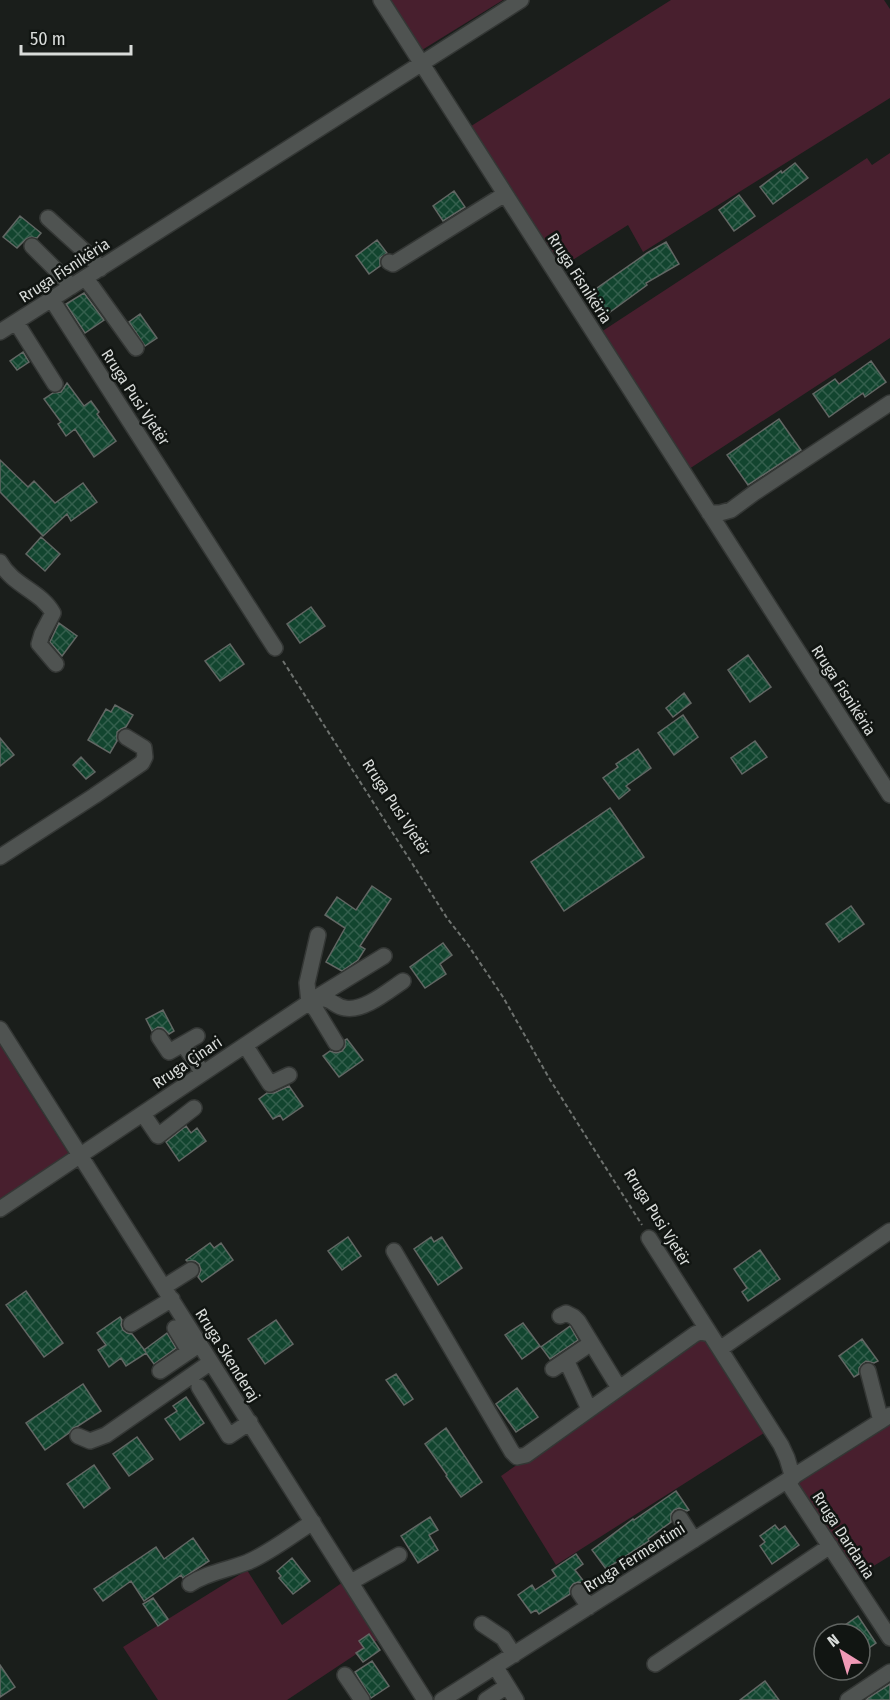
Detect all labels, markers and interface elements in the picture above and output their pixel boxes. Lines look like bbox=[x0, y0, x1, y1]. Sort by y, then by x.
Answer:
scale bar bbox=[21, 18, 130, 56]
text: 50 m bbox=[30, 28, 66, 50]
street label: Rruga Fisnikëria bbox=[543, 229, 616, 327]
street label: Rruga Fisnikëria bbox=[15, 234, 113, 307]
street label: Rruga Pusi Vjetër bbox=[97, 346, 174, 449]
street label: Rruga Fisnikëria bbox=[807, 641, 880, 739]
street label: Rruga Pusi Vjetër bbox=[358, 756, 435, 859]
street label: Rruga Çinari bbox=[149, 1032, 226, 1093]
street label: Rruga Pusi Vjetër bbox=[620, 1165, 695, 1270]
street label: Rruga Skenderaj bbox=[191, 1305, 264, 1405]
street label: Rruga Dardania bbox=[808, 1488, 879, 1583]
street label: Rruga Fermentimi bbox=[580, 1519, 688, 1596]
north arrow bbox=[812, 1622, 872, 1682]
text: N bbox=[824, 1630, 843, 1651]

